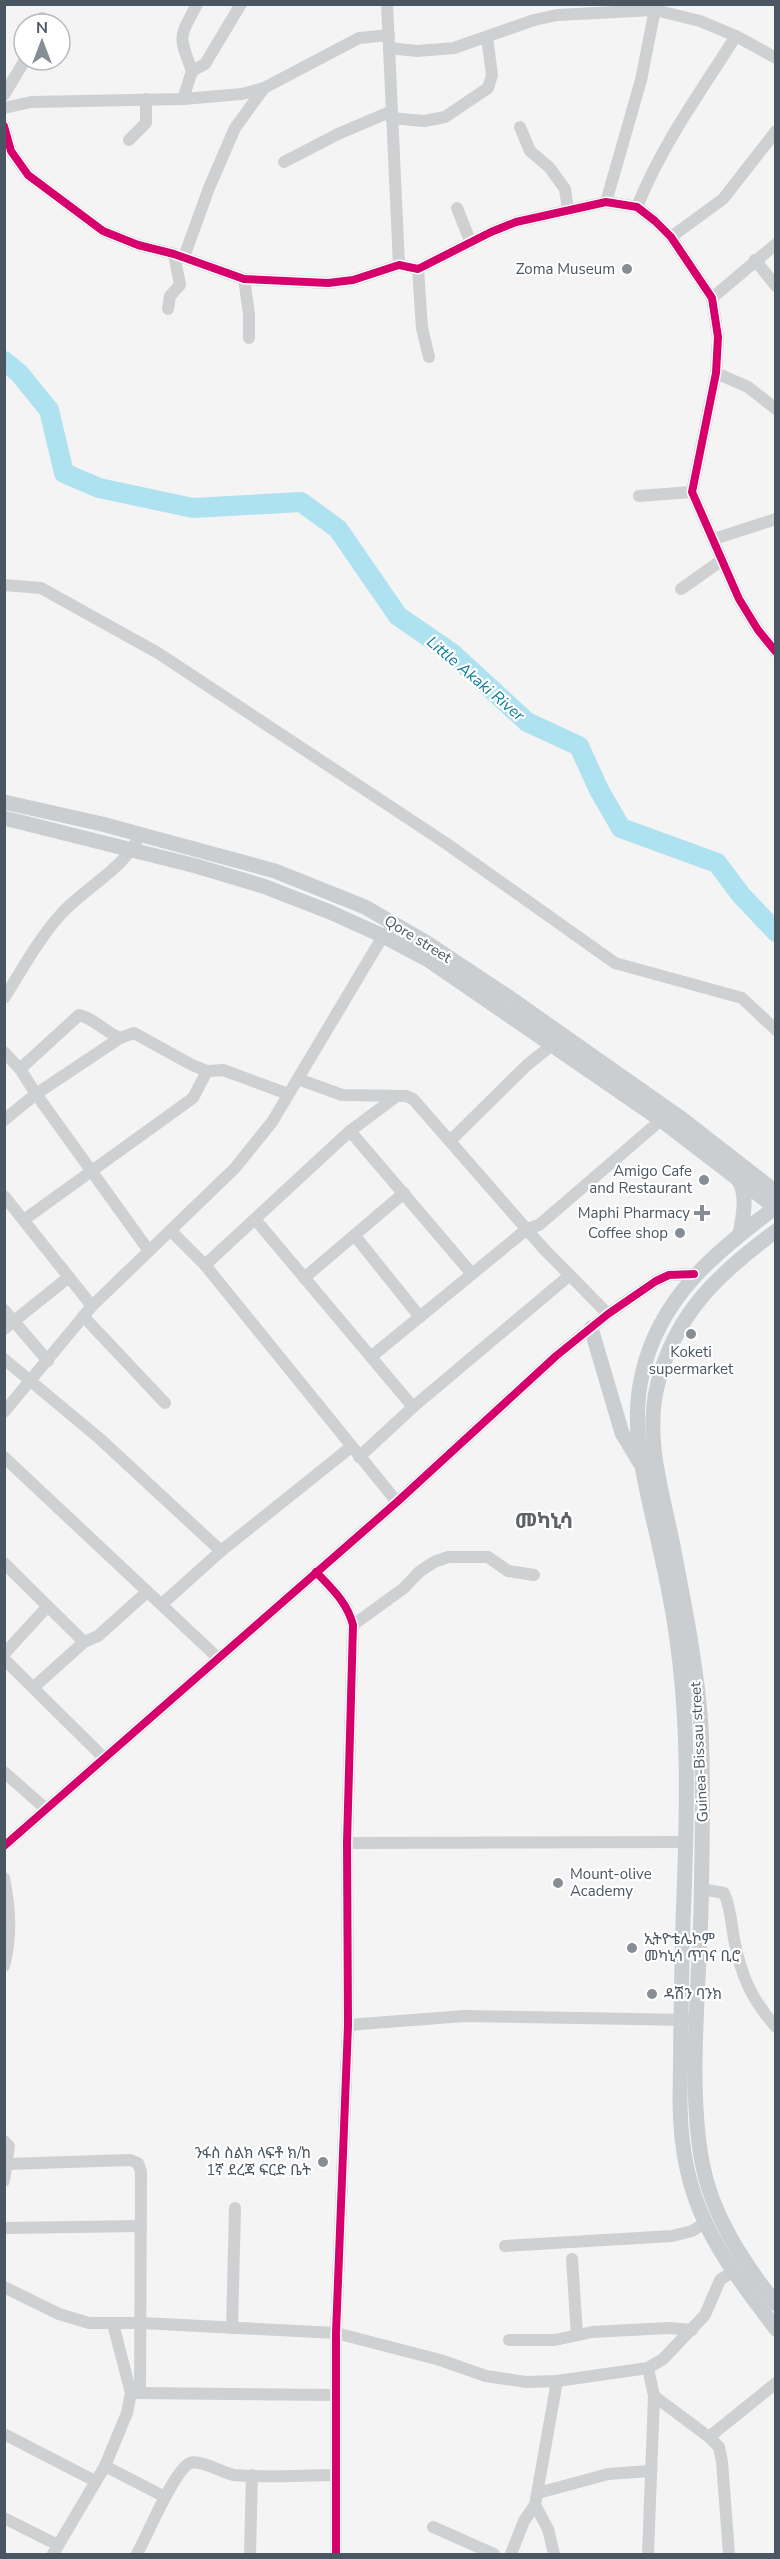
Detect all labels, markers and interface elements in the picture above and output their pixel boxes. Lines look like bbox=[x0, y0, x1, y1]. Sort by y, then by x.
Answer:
north arrow bbox=[12, 12, 72, 72]
text: N bbox=[36, 17, 48, 39]
place label: Zoma Museum bbox=[516, 259, 615, 279]
marker: Zoma Museum bbox=[620, 262, 634, 276]
water label: Little Akaki River bbox=[422, 631, 530, 727]
street label: Qore street bbox=[381, 910, 456, 968]
place label: Amigo Cafe and Restaurant bbox=[589, 1161, 693, 1198]
marker: Amigo Cafe and Restaurant bbox=[697, 1173, 711, 1187]
place label: Maphi Pharmacy bbox=[578, 1203, 690, 1223]
marker: Maphi Pharmacy bbox=[695, 1206, 709, 1220]
place label: Coffee shop bbox=[588, 1223, 668, 1243]
marker: Coffee shop bbox=[673, 1226, 687, 1240]
marker: Koketi supermarket bbox=[684, 1327, 698, 1341]
place label: Koketi supermarket bbox=[649, 1342, 734, 1379]
district label: መካኒሳ bbox=[515, 1507, 573, 1535]
street label: Guinea-Bissau street bbox=[685, 1680, 713, 1823]
place label: Mount-olive Academy bbox=[570, 1864, 652, 1901]
marker: Mount-olive Academy bbox=[551, 1876, 565, 1890]
place label: ኢትዮቴሌኮም መካኒሳ ጥገና ቢሮ bbox=[644, 1929, 741, 1966]
marker: ኢትዮቴሌኮም መካኒሳ ጥገና ቢሮ bbox=[625, 1941, 639, 1955]
place label: ዳሽን ባንክ bbox=[664, 1984, 722, 2004]
marker: ዳሽን ባንክ bbox=[645, 1987, 659, 2001]
place label: ንፋስ ስልክ ላፍቶ ክ/ከ 1ኛ ደረጃ ፍርድ ቤት bbox=[195, 2143, 311, 2180]
marker: ንፋስ ስልክ ላፍቶ ክ/ከ 1ኛ ደረጃ ፍርድ ቤት bbox=[316, 2155, 330, 2169]

